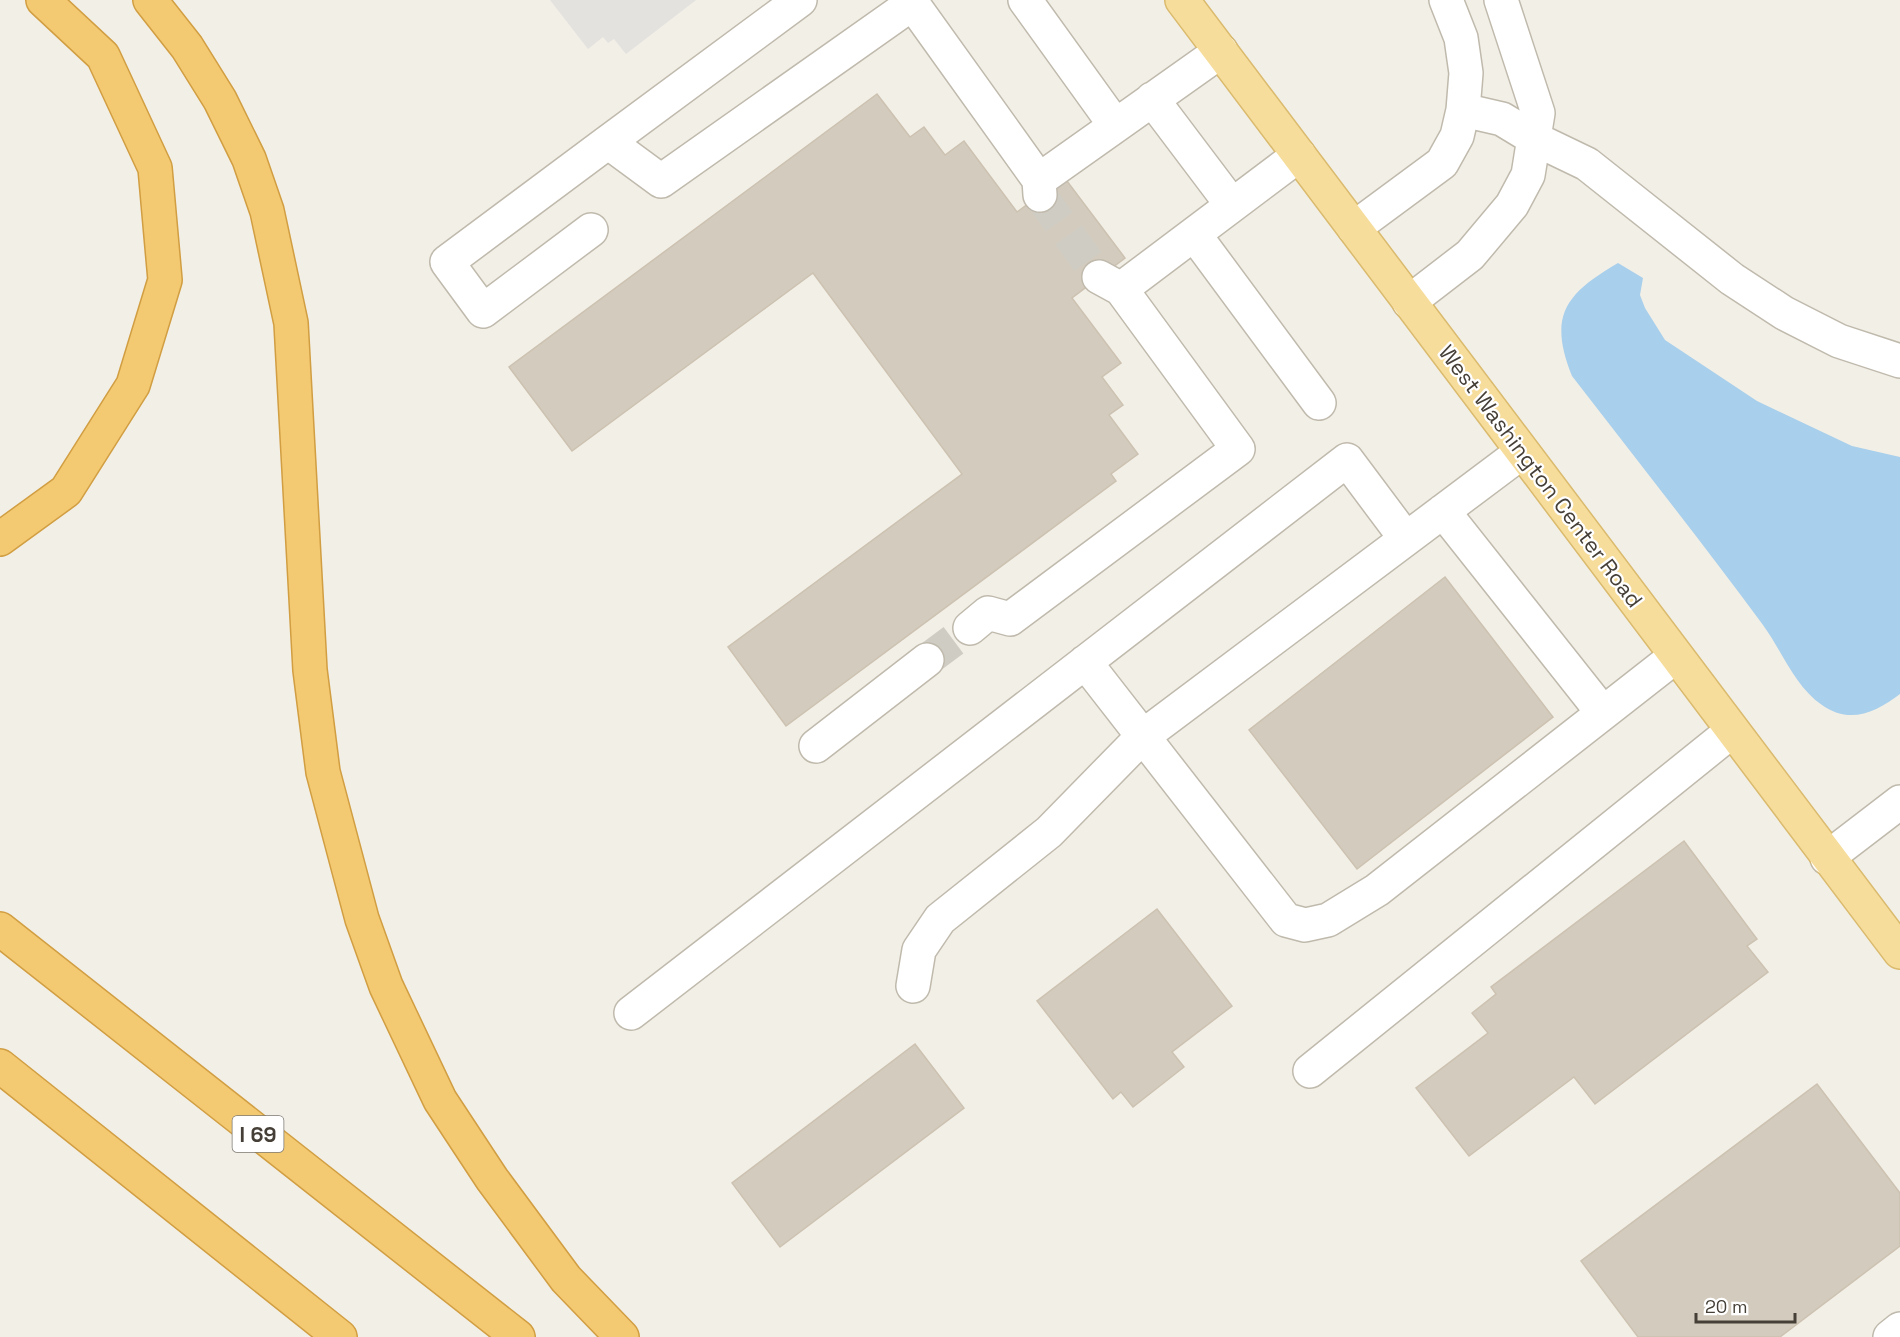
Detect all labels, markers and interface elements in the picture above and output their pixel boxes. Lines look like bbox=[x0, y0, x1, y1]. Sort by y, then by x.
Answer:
street label: West Washington Center Road bbox=[1433, 339, 1649, 613]
road number: I 69 bbox=[232, 1116, 284, 1152]
scale bar bbox=[1696, 1286, 1795, 1324]
text: 20 m bbox=[1705, 1295, 1748, 1318]

